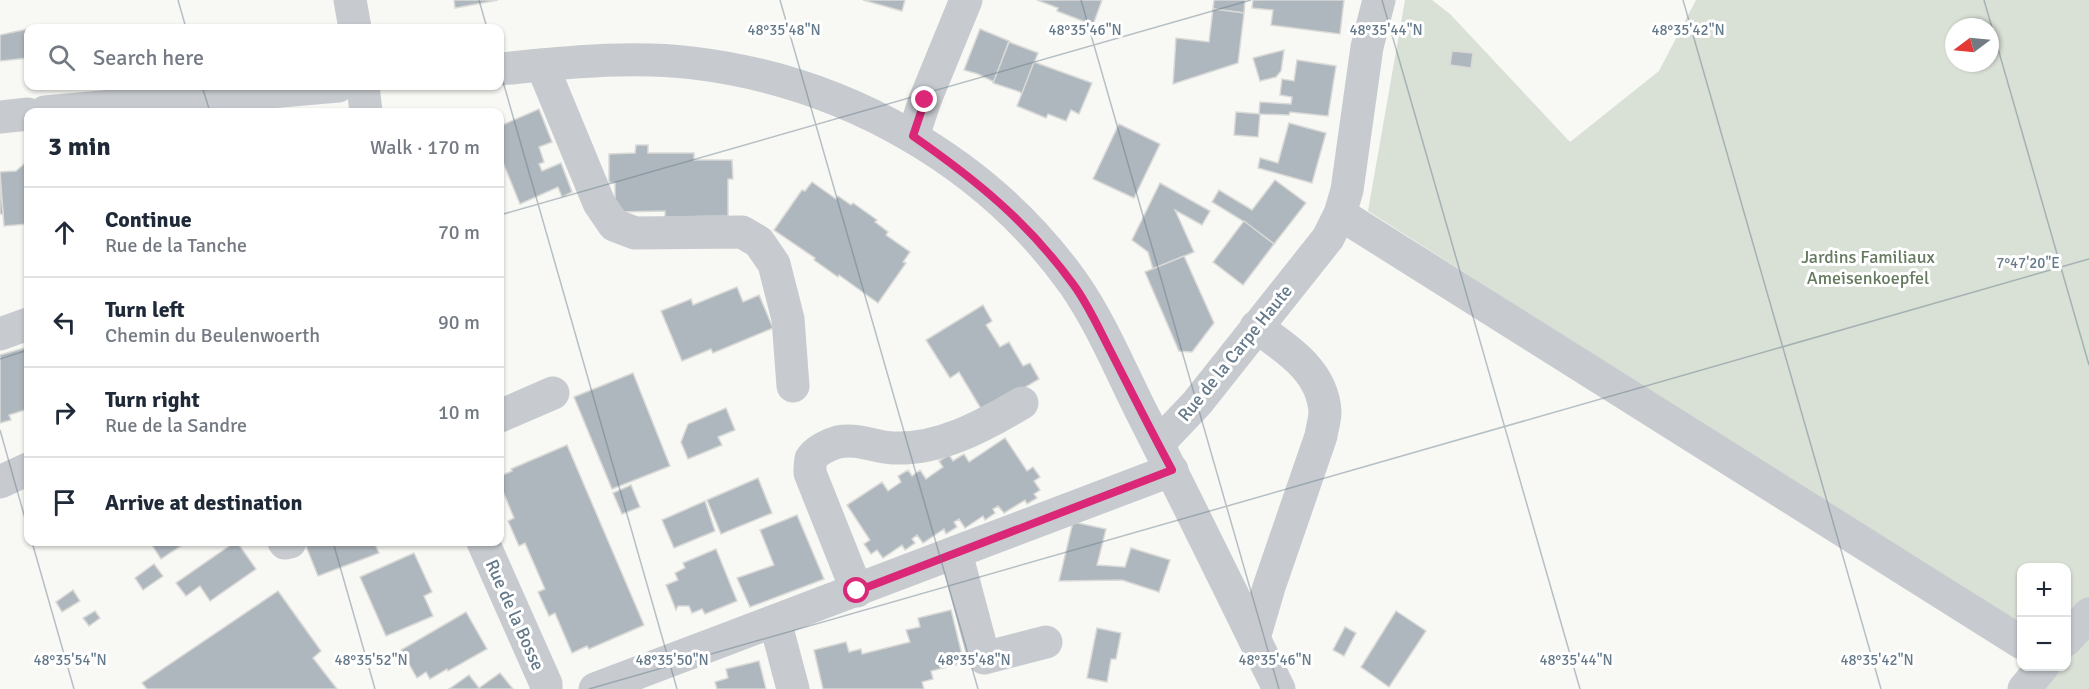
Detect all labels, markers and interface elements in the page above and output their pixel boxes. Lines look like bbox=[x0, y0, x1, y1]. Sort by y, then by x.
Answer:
north arrow bbox=[1945, 18, 1999, 72]
text: 48°35'48"N bbox=[747, 21, 821, 39]
text: 48°35'46"N bbox=[1048, 21, 1122, 39]
text: 48°35'44"N bbox=[1349, 21, 1423, 39]
text: 48°35'42"N bbox=[1651, 21, 1725, 39]
search box bbox=[24, 24, 504, 90]
icon: search bbox=[45, 41, 78, 74]
text: Search here bbox=[93, 44, 204, 71]
route end bbox=[911, 86, 937, 112]
text: 3 min bbox=[48, 131, 111, 163]
text: Walk · 170 m bbox=[370, 135, 480, 160]
text: Continue bbox=[105, 206, 192, 233]
icon: ahead bbox=[48, 216, 81, 249]
text: 70 m bbox=[438, 220, 480, 245]
text: Rue de la Tanche bbox=[105, 233, 247, 258]
park label: Jardins Familiaux Ameisenkoepfel bbox=[1801, 246, 1936, 289]
text: 7°47'20"E bbox=[1996, 254, 2060, 272]
street label: Rue de la Carpe Haute bbox=[1173, 280, 1297, 426]
text: Turn left bbox=[105, 296, 185, 323]
icon: left bbox=[48, 306, 81, 339]
text: 90 m bbox=[438, 310, 480, 335]
text: Chemin du Beulenwoerth bbox=[105, 323, 320, 348]
text: Turn right bbox=[105, 386, 200, 413]
icon: right bbox=[48, 396, 81, 429]
text: 10 m bbox=[438, 400, 480, 425]
text: Rue de la Sandre bbox=[105, 413, 247, 438]
icon: arrive bbox=[48, 486, 81, 519]
text: Arrive at destination bbox=[105, 489, 302, 516]
street label: Rue de la Bosse bbox=[481, 556, 549, 674]
map controls bbox=[2017, 563, 2071, 671]
button: + bbox=[2017, 563, 2071, 617]
route start bbox=[843, 577, 869, 603]
button: − bbox=[2017, 617, 2071, 671]
text: 48°35'54"N bbox=[33, 651, 107, 669]
text: 48°35'52"N bbox=[334, 651, 408, 669]
text: 48°35'50"N bbox=[635, 651, 709, 669]
text: 48°35'48"N bbox=[937, 651, 1011, 669]
text: 48°35'46"N bbox=[1238, 651, 1312, 669]
text: 48°35'44"N bbox=[1539, 651, 1613, 669]
text: 48°35'42"N bbox=[1840, 651, 1914, 669]

